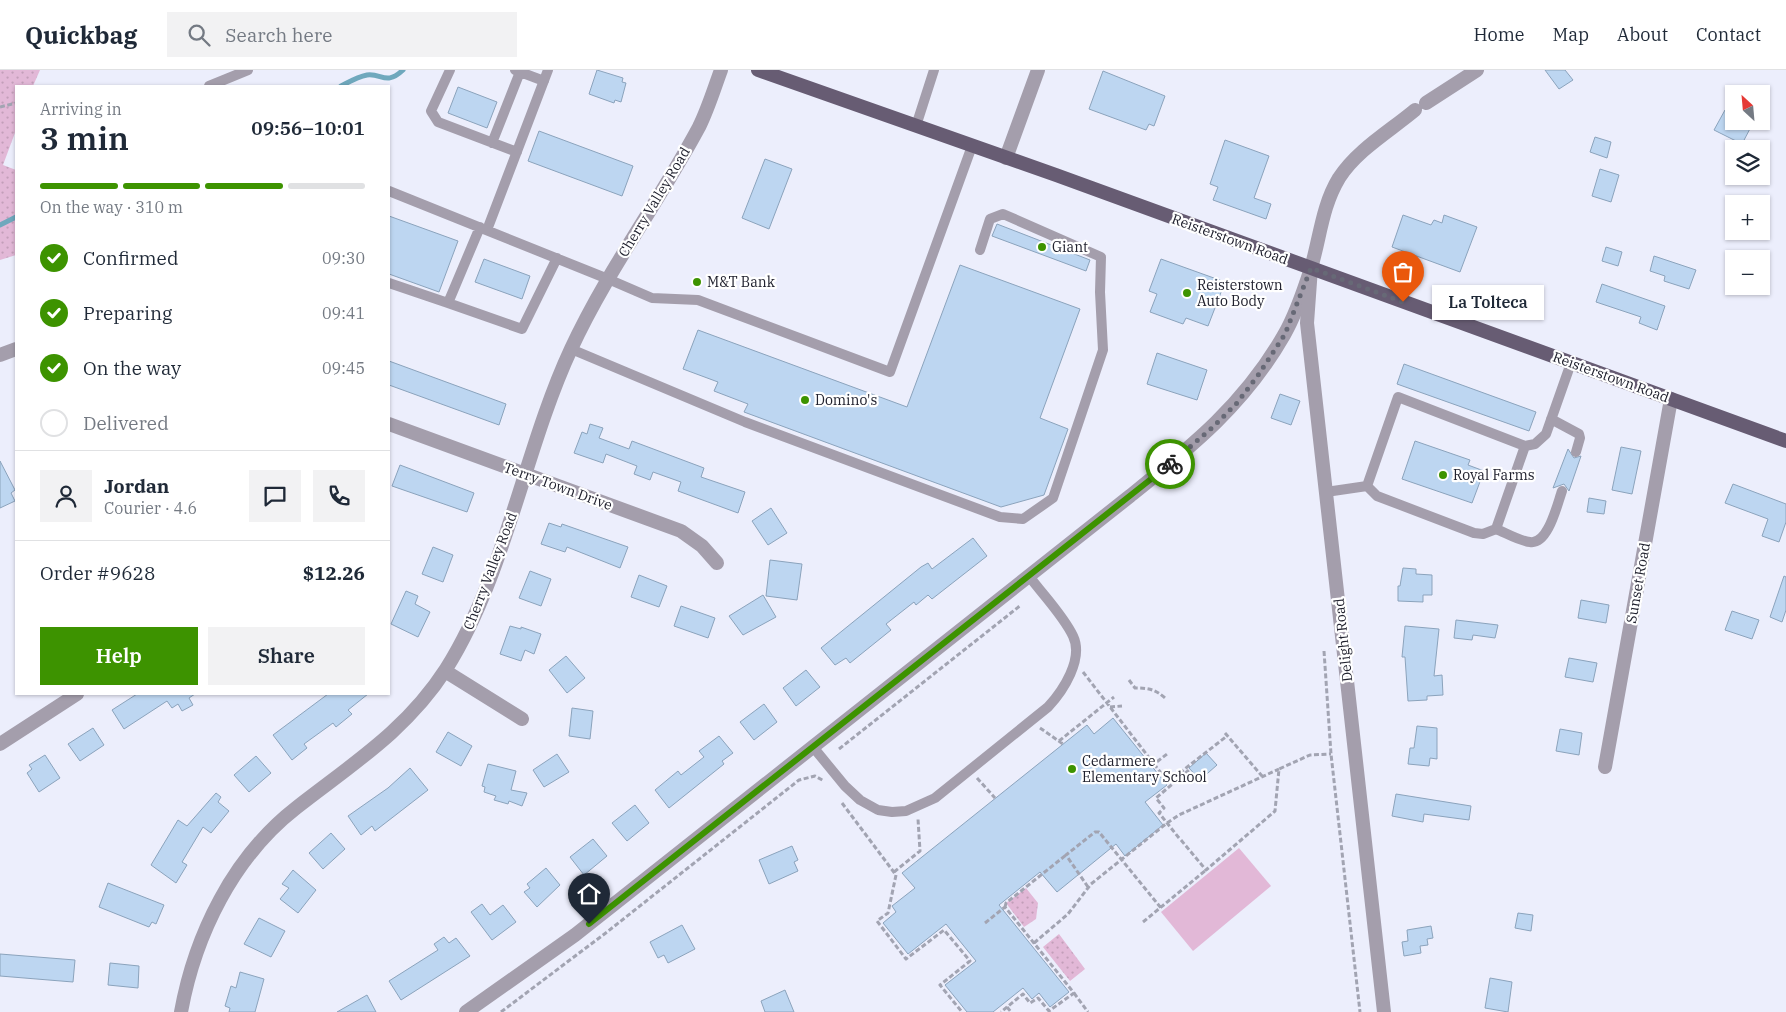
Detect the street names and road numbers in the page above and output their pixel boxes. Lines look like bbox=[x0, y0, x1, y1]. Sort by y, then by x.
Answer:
street label: Cherry Valley Road bbox=[614, 143, 694, 260]
street label: Reisterstown Road bbox=[1169, 210, 1291, 269]
street label: Reisterstown Road bbox=[1550, 348, 1672, 407]
street label: Terry Town Drive bbox=[501, 458, 615, 514]
street label: Cherry Valley Road bbox=[459, 509, 521, 633]
street label: Sunset Road bbox=[1622, 541, 1654, 625]
street label: Delight Road bbox=[1330, 597, 1356, 683]

